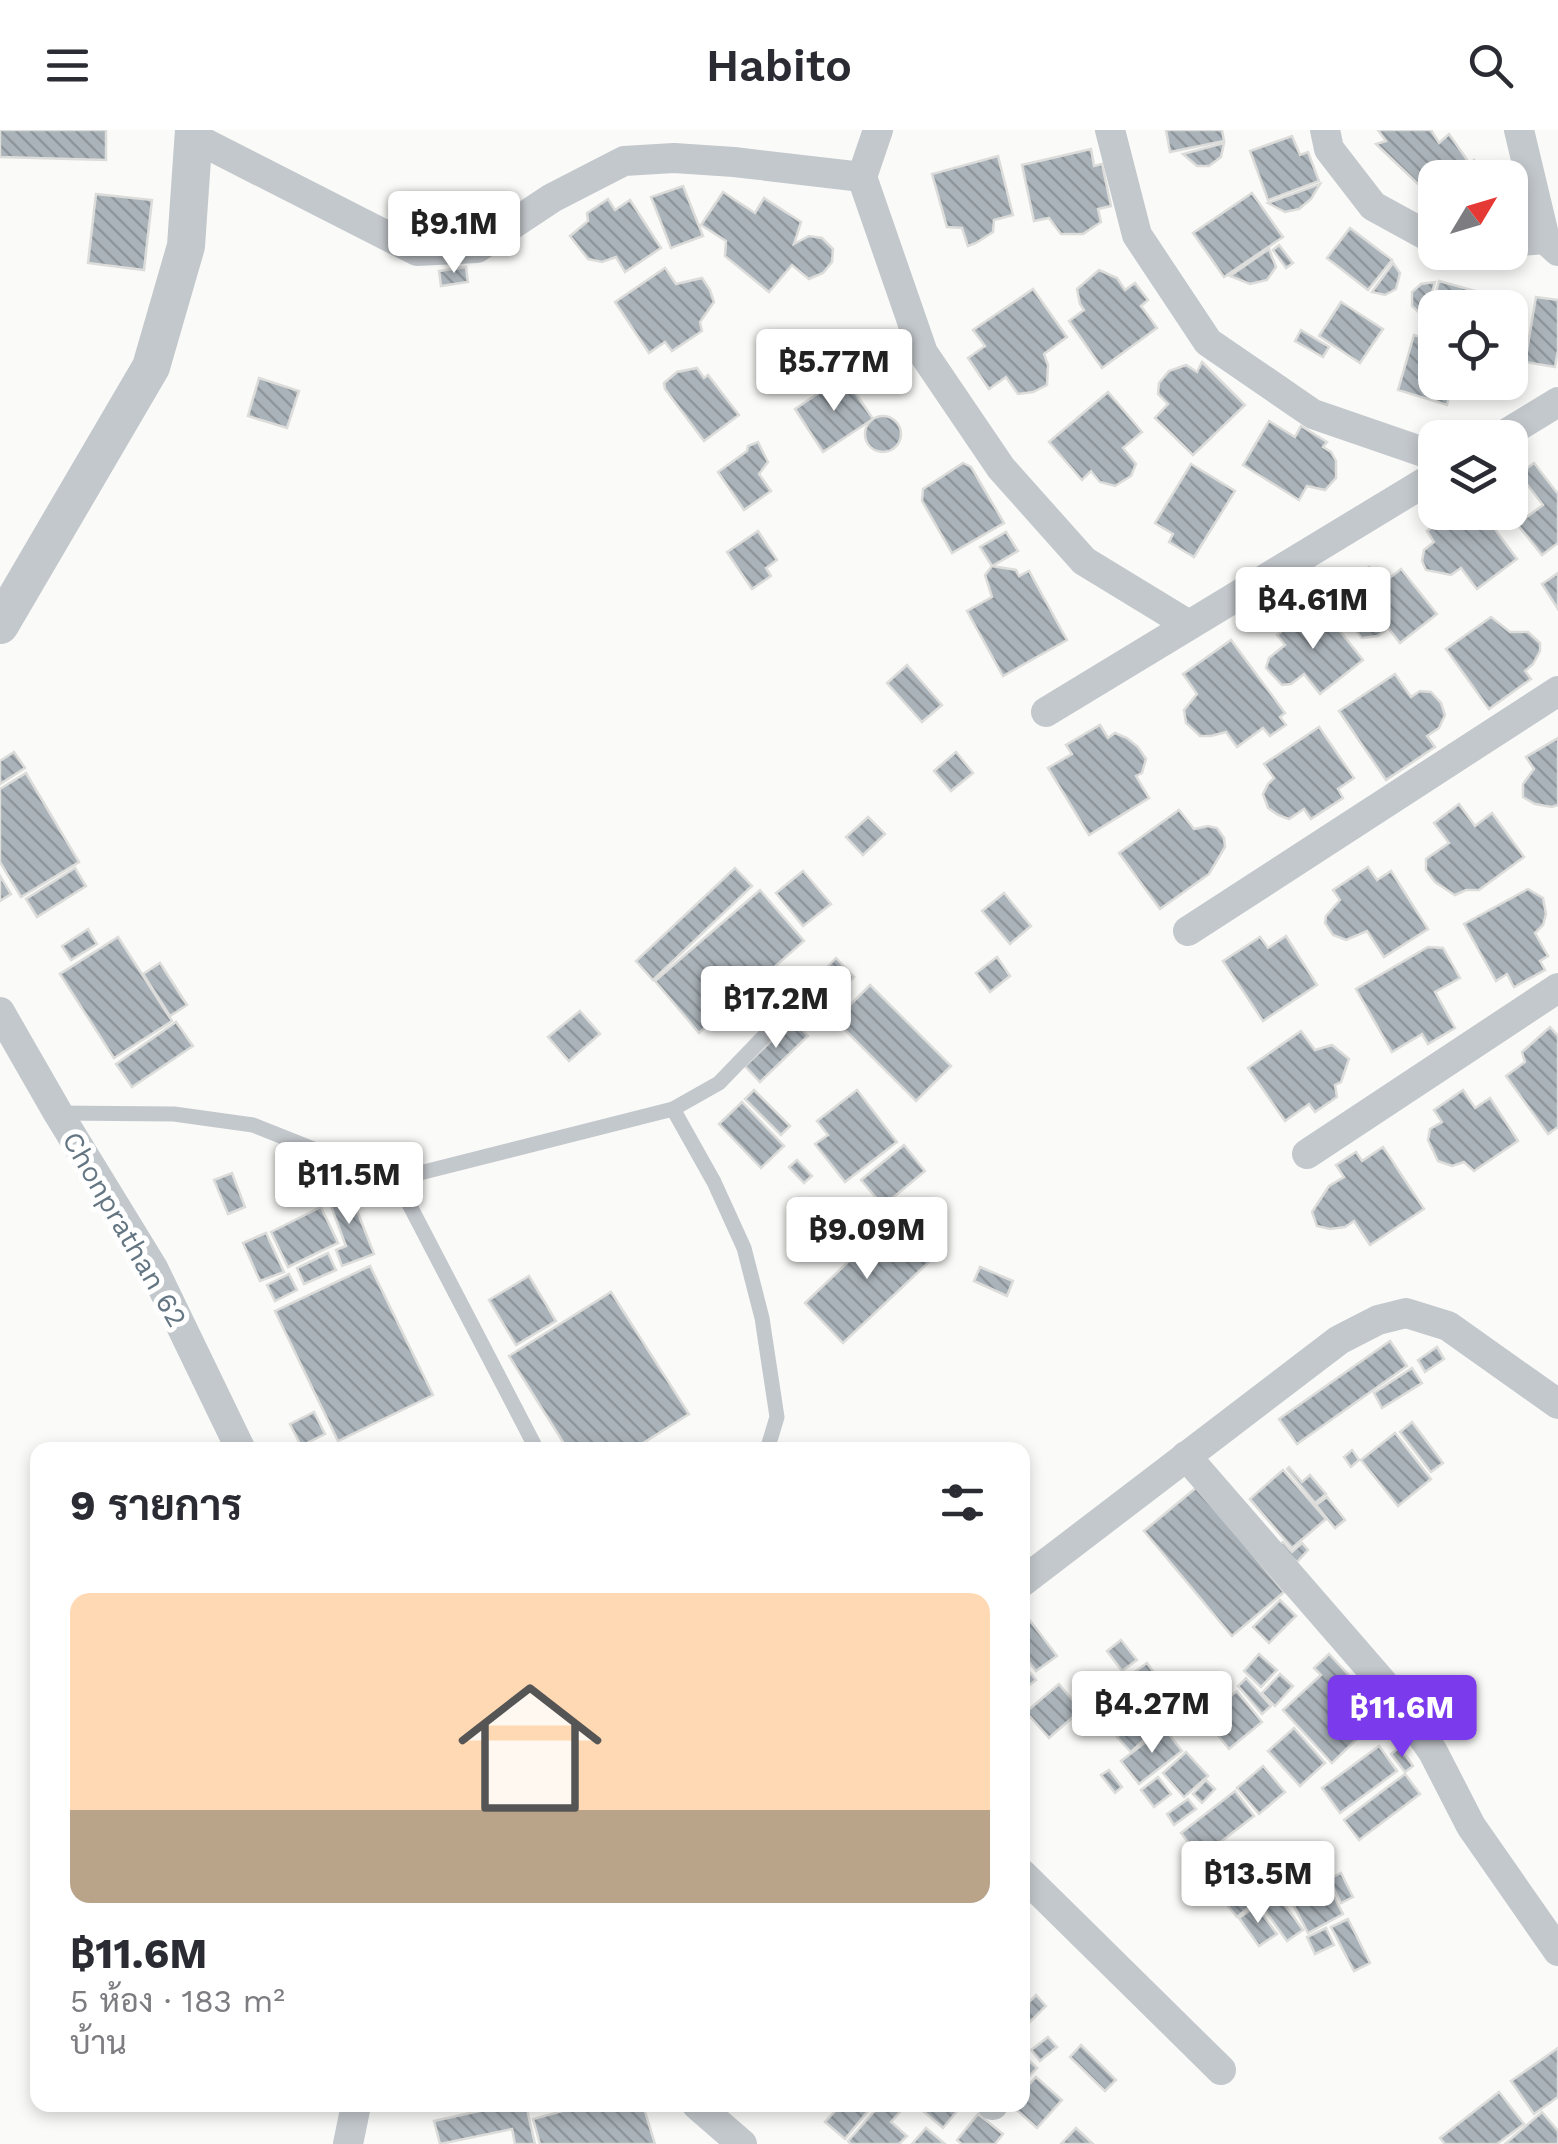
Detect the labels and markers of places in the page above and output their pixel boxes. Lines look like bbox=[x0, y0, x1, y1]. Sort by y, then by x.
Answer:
pin: ฿9.1M bbox=[384, 191, 524, 276]
pin: ฿5.77M bbox=[753, 329, 915, 414]
pin: ฿4.61M bbox=[1232, 567, 1394, 652]
pin: ฿17.2M bbox=[695, 966, 857, 1051]
pin: ฿11.5M bbox=[268, 1142, 430, 1227]
pin: ฿9.09M bbox=[786, 1197, 948, 1282]
pin: ฿4.27M bbox=[1071, 1671, 1233, 1756]
pin: ฿11.6M bbox=[1321, 1675, 1483, 1760]
pin: ฿13.5M bbox=[1177, 1841, 1339, 1926]

